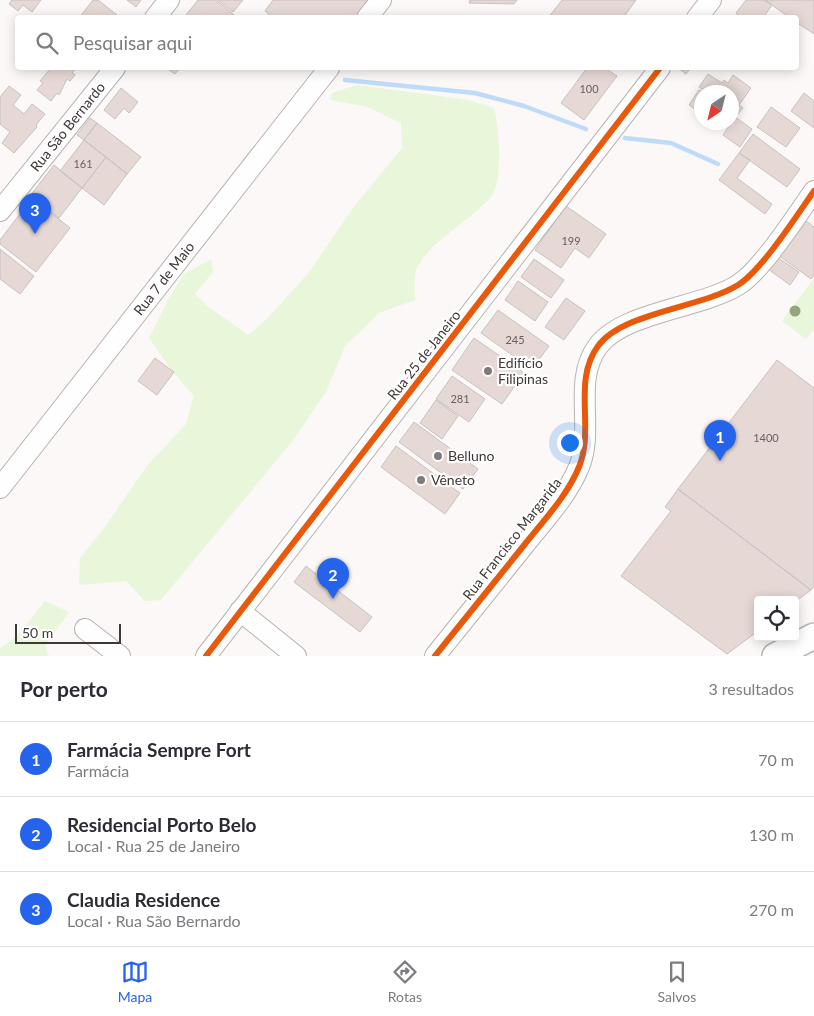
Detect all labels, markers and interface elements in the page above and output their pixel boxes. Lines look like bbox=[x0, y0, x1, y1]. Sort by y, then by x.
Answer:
search box bbox=[15, 15, 799, 70]
icon: search bbox=[33, 29, 61, 57]
text: Pesquisar aqui bbox=[73, 31, 192, 54]
street label: Rua São Bernardo bbox=[26, 78, 108, 175]
house number: 100 bbox=[579, 82, 599, 95]
north arrow bbox=[694, 85, 739, 130]
house number: 161 bbox=[73, 157, 93, 170]
pin: 3 bbox=[19, 193, 51, 234]
house number: 199 bbox=[561, 234, 581, 247]
street label: Rua 7 de Maio bbox=[130, 238, 198, 318]
street label: Rua 25 de Janeiro bbox=[383, 306, 464, 403]
house number: 245 bbox=[505, 333, 525, 346]
place label: Edifício Filipinas bbox=[498, 354, 548, 387]
marker: Edifício Filipinas bbox=[482, 365, 494, 377]
house number: 281 bbox=[450, 392, 470, 405]
pin: 1 bbox=[704, 420, 736, 461]
your location bbox=[557, 430, 583, 456]
house number: 1400 bbox=[753, 431, 779, 444]
place label: Belluno bbox=[448, 447, 495, 464]
marker: Belluno bbox=[432, 450, 444, 462]
place label: Vêneto bbox=[431, 471, 475, 488]
marker: Vêneto bbox=[415, 474, 427, 486]
street label: Rua Francisco Margarida bbox=[459, 474, 565, 603]
pin: 2 bbox=[317, 558, 349, 599]
map controls bbox=[754, 596, 799, 641]
button: locate bbox=[754, 596, 799, 641]
scale bar bbox=[15, 621, 121, 644]
text: 50 m bbox=[22, 624, 53, 641]
text: Por perto bbox=[20, 676, 108, 701]
text: 3 resultados bbox=[708, 679, 794, 698]
text: Farmácia Sempre Fort bbox=[67, 738, 251, 761]
text: 1 bbox=[31, 750, 41, 769]
text: 70 m bbox=[758, 750, 794, 769]
text: Farmácia bbox=[67, 761, 129, 780]
text: Residencial Porto Belo bbox=[67, 813, 257, 836]
text: 2 bbox=[31, 825, 41, 844]
text: 130 m bbox=[749, 825, 794, 844]
text: Local · Rua 25 de Janeiro bbox=[67, 836, 240, 855]
text: Claudia Residence bbox=[67, 888, 220, 911]
text: 3 bbox=[31, 900, 41, 919]
text: 270 m bbox=[749, 900, 794, 919]
text: Local · Rua São Bernardo bbox=[67, 911, 241, 930]
tab: Mapa bbox=[118, 958, 152, 1005]
tab: Rotas bbox=[388, 958, 422, 1005]
tab: Salvos bbox=[657, 958, 696, 1005]

